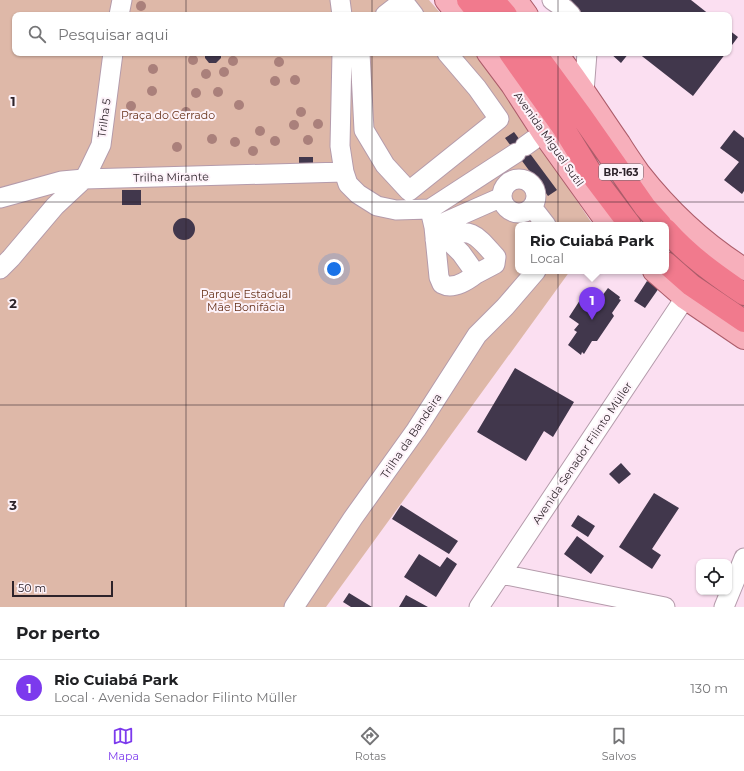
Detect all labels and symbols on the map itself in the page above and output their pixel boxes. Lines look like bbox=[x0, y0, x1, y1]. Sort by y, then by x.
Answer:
street label: Avenida Miguel Sutil bbox=[511, 89, 587, 189]
text: 1 bbox=[10, 93, 16, 109]
street label: Trilha 5 bbox=[94, 97, 114, 139]
park label: Praça do Cerrado bbox=[121, 108, 215, 122]
road number: BR-163 bbox=[599, 164, 643, 180]
street label: Trilha Mirante bbox=[133, 169, 209, 185]
your location bbox=[324, 259, 344, 279]
park label: Parque Estadual Mãe Bonifácia bbox=[201, 287, 291, 314]
pin: 1 bbox=[579, 287, 605, 320]
text: 2 bbox=[9, 295, 17, 311]
street label: Avenida Senador Filinto Müller bbox=[529, 379, 635, 527]
street label: Trilha da Bandeira bbox=[377, 391, 445, 481]
text: 3 bbox=[8, 497, 17, 513]
scale bar bbox=[12, 579, 113, 598]

